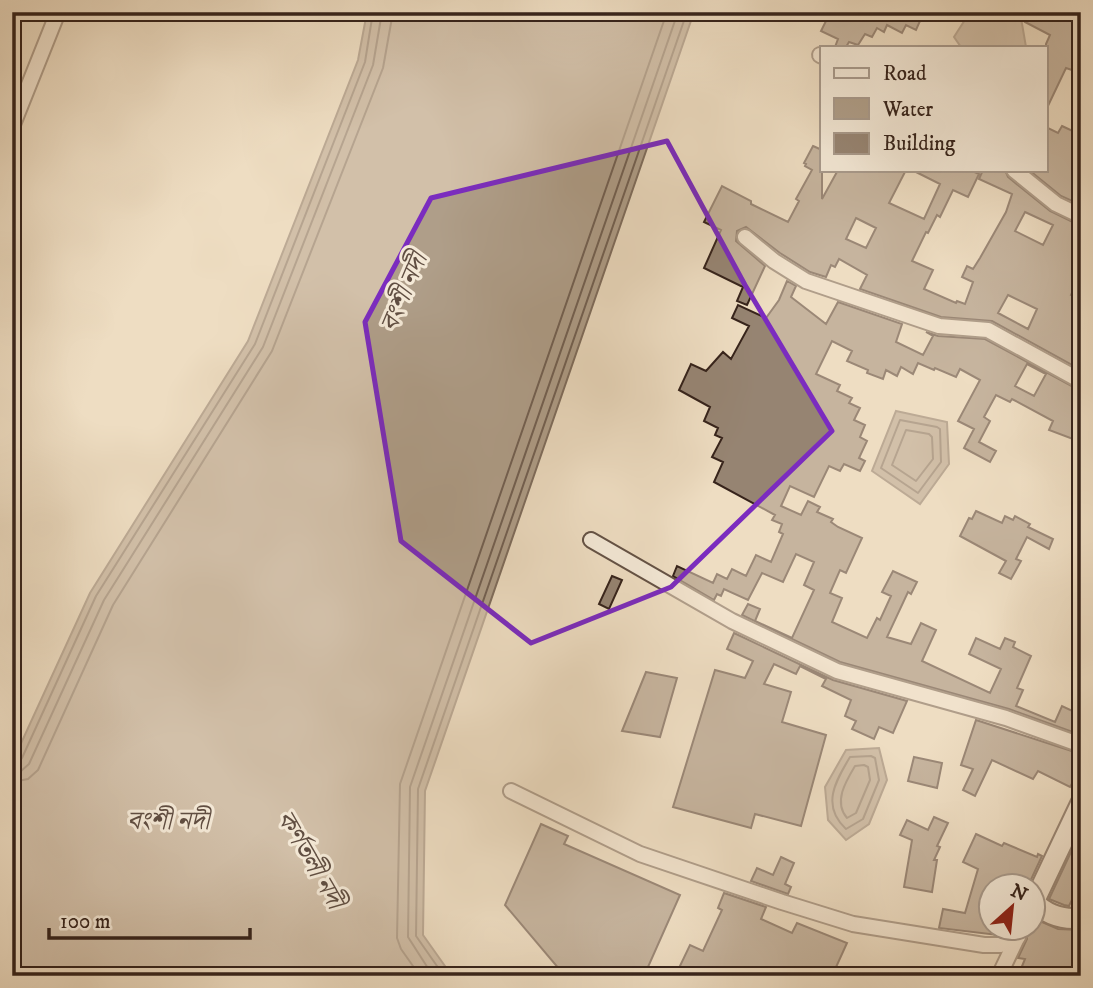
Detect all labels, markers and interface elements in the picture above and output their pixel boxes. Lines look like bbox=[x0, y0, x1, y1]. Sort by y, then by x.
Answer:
legend bbox=[820, 46, 1048, 172]
text: Road bbox=[883, 61, 927, 87]
text: Water bbox=[882, 97, 933, 123]
text: Building bbox=[883, 131, 956, 157]
water label: বংশী নদী bbox=[373, 246, 437, 337]
water label: বংশী নদী bbox=[127, 805, 212, 838]
water label: কর্ণতলী নদী bbox=[268, 805, 352, 917]
north arrow bbox=[978, 872, 1048, 942]
text: N bbox=[1007, 879, 1032, 907]
scale bar bbox=[49, 897, 250, 941]
text: 100 m bbox=[60, 909, 111, 935]

